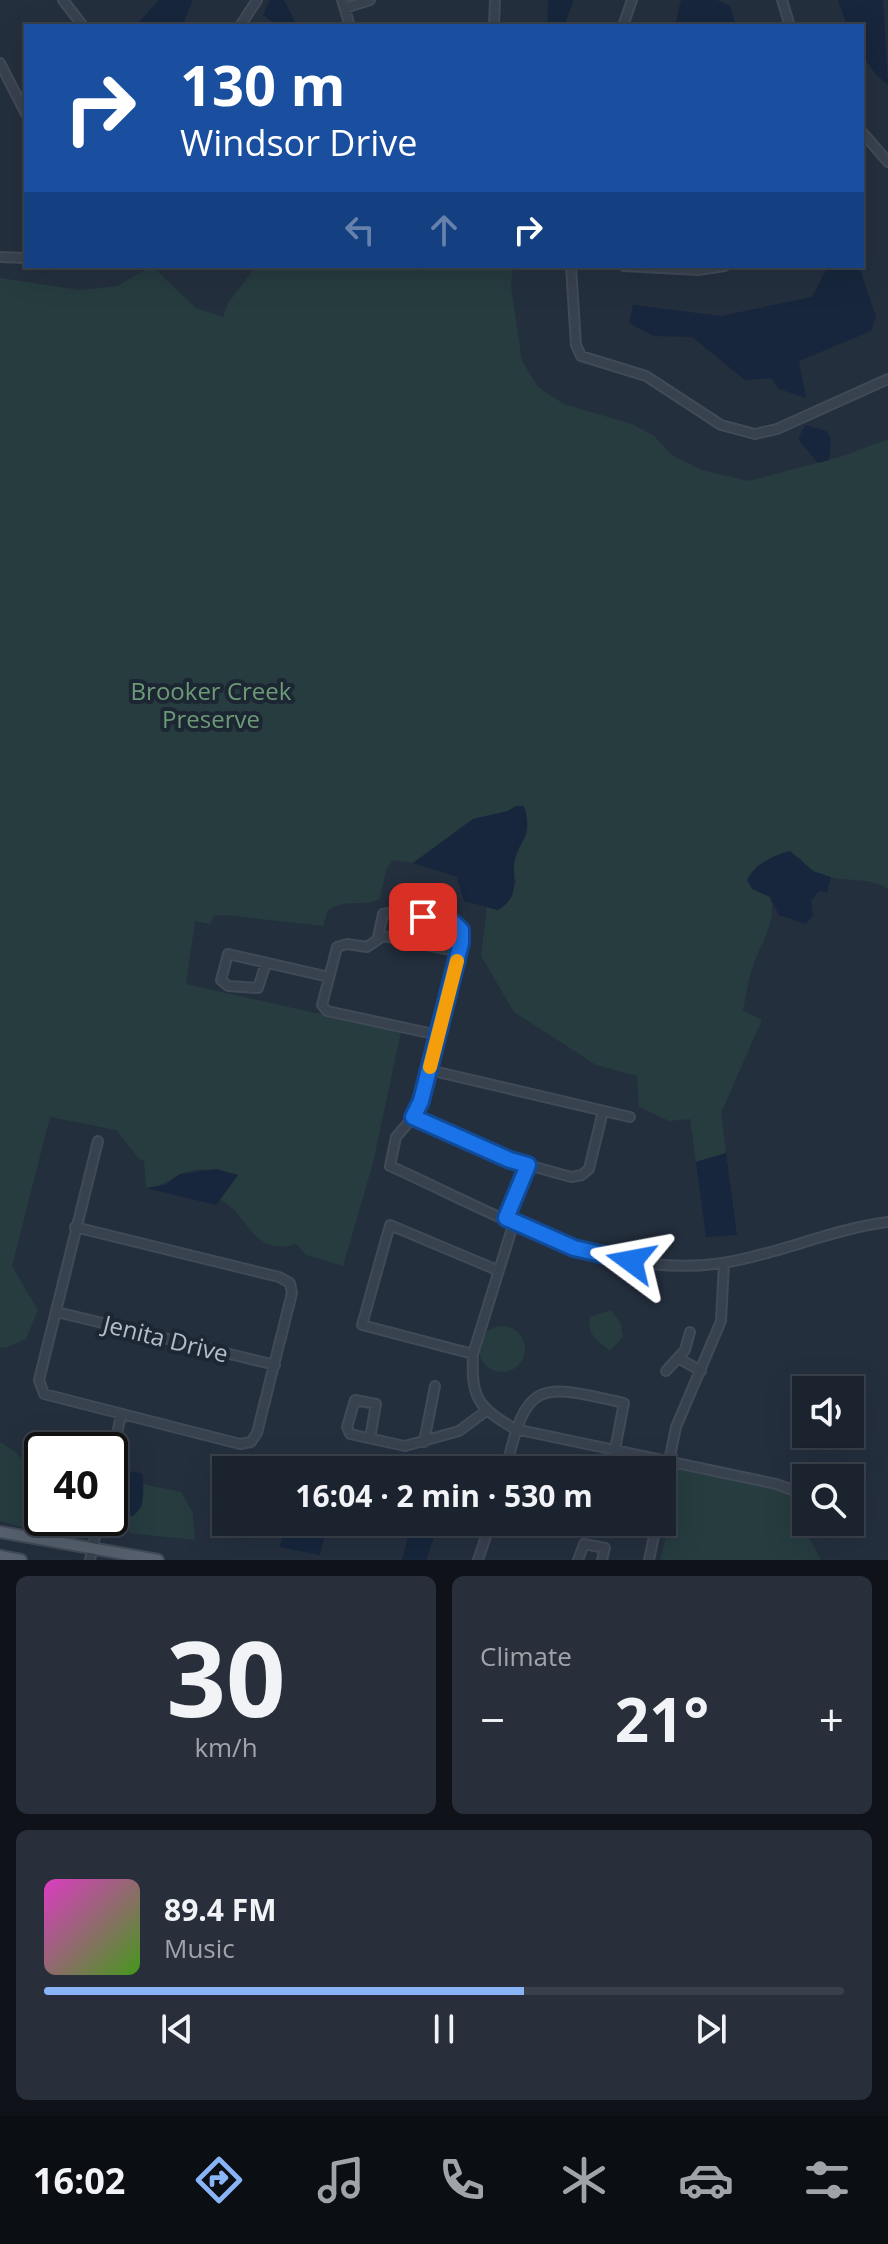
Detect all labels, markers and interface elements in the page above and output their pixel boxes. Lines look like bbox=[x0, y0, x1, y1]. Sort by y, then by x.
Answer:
text: 130 m bbox=[180, 46, 346, 122]
icon: right bbox=[48, 56, 152, 160]
text: Windsor Drive bbox=[180, 118, 417, 167]
icon: left bbox=[338, 208, 382, 252]
icon: ahead bbox=[422, 208, 466, 252]
icon: right bbox=[506, 208, 550, 252]
park label: Brooker Creek Preserve bbox=[131, 674, 292, 735]
pin bbox=[389, 883, 457, 951]
icon: arrive bbox=[401, 895, 445, 939]
position arrow bbox=[589, 1219, 673, 1303]
street label: Jenita Drive bbox=[98, 1306, 232, 1369]
map controls bbox=[792, 1376, 864, 1536]
button: sound bbox=[792, 1376, 864, 1448]
speed limit sign: 40 bbox=[24, 1432, 128, 1536]
button: search bbox=[792, 1464, 864, 1536]
text: 16:04 · 2 min · 530 m bbox=[295, 1475, 593, 1516]
text: 30 bbox=[167, 1606, 285, 1747]
text: Climate bbox=[480, 1638, 572, 1674]
text: 21° bbox=[615, 1678, 709, 1760]
text: − bbox=[480, 1689, 505, 1749]
text: + bbox=[819, 1689, 844, 1749]
text: km/h bbox=[194, 1729, 258, 1765]
text: 89.4 FM bbox=[164, 1889, 277, 1930]
text: Music bbox=[164, 1930, 235, 1966]
icon: previous bbox=[155, 2007, 199, 2051]
icon: pause bbox=[422, 2007, 466, 2051]
icon: next bbox=[689, 2007, 733, 2051]
icon: directions bbox=[191, 2152, 247, 2208]
icon: music bbox=[313, 2152, 369, 2208]
icon: phone bbox=[434, 2152, 490, 2208]
icon: climate bbox=[556, 2152, 612, 2208]
icon: car bbox=[678, 2152, 734, 2208]
icon: filters bbox=[799, 2152, 855, 2208]
text: 16:02 bbox=[33, 2156, 125, 2205]

